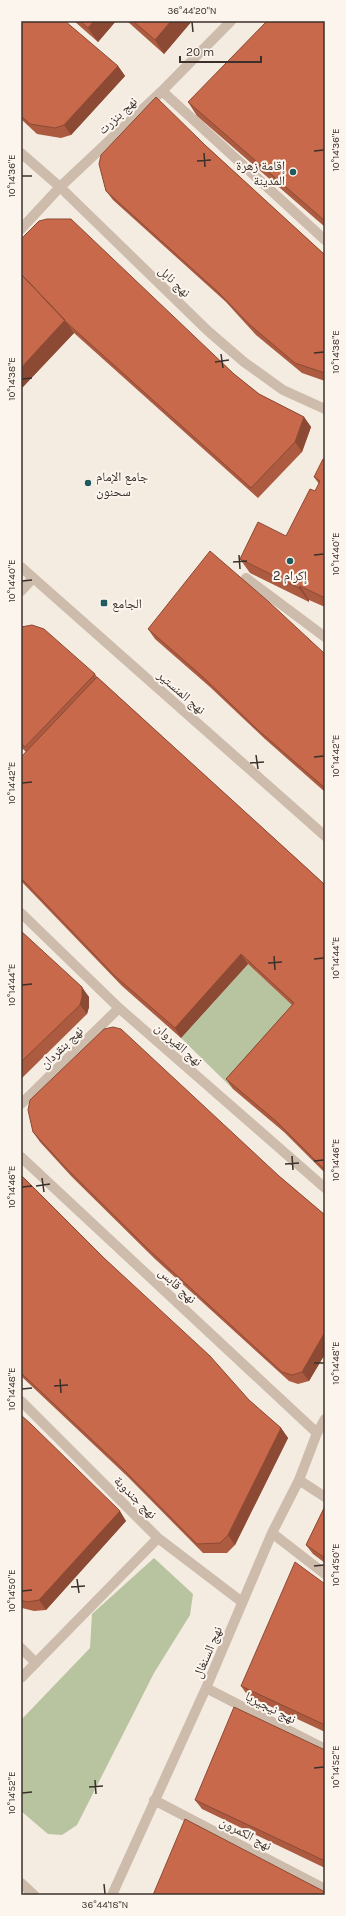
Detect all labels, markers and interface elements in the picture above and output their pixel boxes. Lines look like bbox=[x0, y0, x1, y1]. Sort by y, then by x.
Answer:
text: 36°44'20"N bbox=[167, 5, 217, 17]
scale bar bbox=[180, 38, 261, 64]
text: 20 m bbox=[186, 45, 214, 59]
street label: نهج بنزرت bbox=[95, 94, 141, 139]
text: 10°14'36"E bbox=[330, 128, 342, 172]
text: 10°14'36"E bbox=[6, 154, 18, 198]
place label: إقامة زهرة المدينة bbox=[236, 158, 285, 188]
marker: إقامة زهرة المدينة bbox=[288, 167, 298, 177]
street label: نهج نابل bbox=[154, 263, 194, 302]
text: 10°14'38"E bbox=[330, 330, 342, 374]
text: 10°14'38"E bbox=[6, 357, 18, 401]
place label: جامع الإمام سحنون bbox=[96, 469, 148, 500]
marker: جامع الإمام سحنون bbox=[83, 478, 93, 488]
text: 10°14'40"E bbox=[330, 532, 342, 576]
marker: إكرام 2 bbox=[285, 556, 295, 566]
text: 10°14'40"E bbox=[6, 559, 18, 603]
place label: إكرام 2 bbox=[273, 568, 307, 584]
place label: الجامع bbox=[112, 596, 142, 613]
marker: الجامع bbox=[99, 598, 109, 608]
street label: نهج المنستير bbox=[153, 667, 209, 719]
text: 10°14'42"E bbox=[330, 735, 342, 777]
text: 10°14'42"E bbox=[6, 762, 18, 804]
text: 10°14'44"E bbox=[330, 937, 342, 979]
text: 10°14'44"E bbox=[6, 964, 18, 1006]
street label: نهج القيروان bbox=[151, 1020, 205, 1071]
street label: نهج بنقردان bbox=[37, 1023, 87, 1073]
text: 10°14'46"E bbox=[330, 1139, 342, 1181]
text: 10°14'46"E bbox=[6, 1166, 18, 1208]
street label: نهج قابس bbox=[154, 1264, 200, 1308]
text: 10°14'48"E bbox=[330, 1341, 342, 1385]
text: 10°14'48"E bbox=[6, 1367, 18, 1411]
street label: نهج جندوبة bbox=[110, 1473, 160, 1523]
text: 10°14'50"E bbox=[330, 1543, 342, 1587]
text: 10°14'50"E bbox=[6, 1569, 18, 1613]
street label: نهج السنغال bbox=[190, 1624, 227, 1681]
street label: نهج نيجيريا bbox=[242, 1688, 299, 1728]
text: 10°14'52"E bbox=[330, 1746, 342, 1789]
text: 10°14'52"E bbox=[6, 1772, 18, 1815]
street label: نهج الكمرون bbox=[216, 1814, 274, 1855]
text: 36°44'18"N bbox=[82, 1899, 128, 1911]

